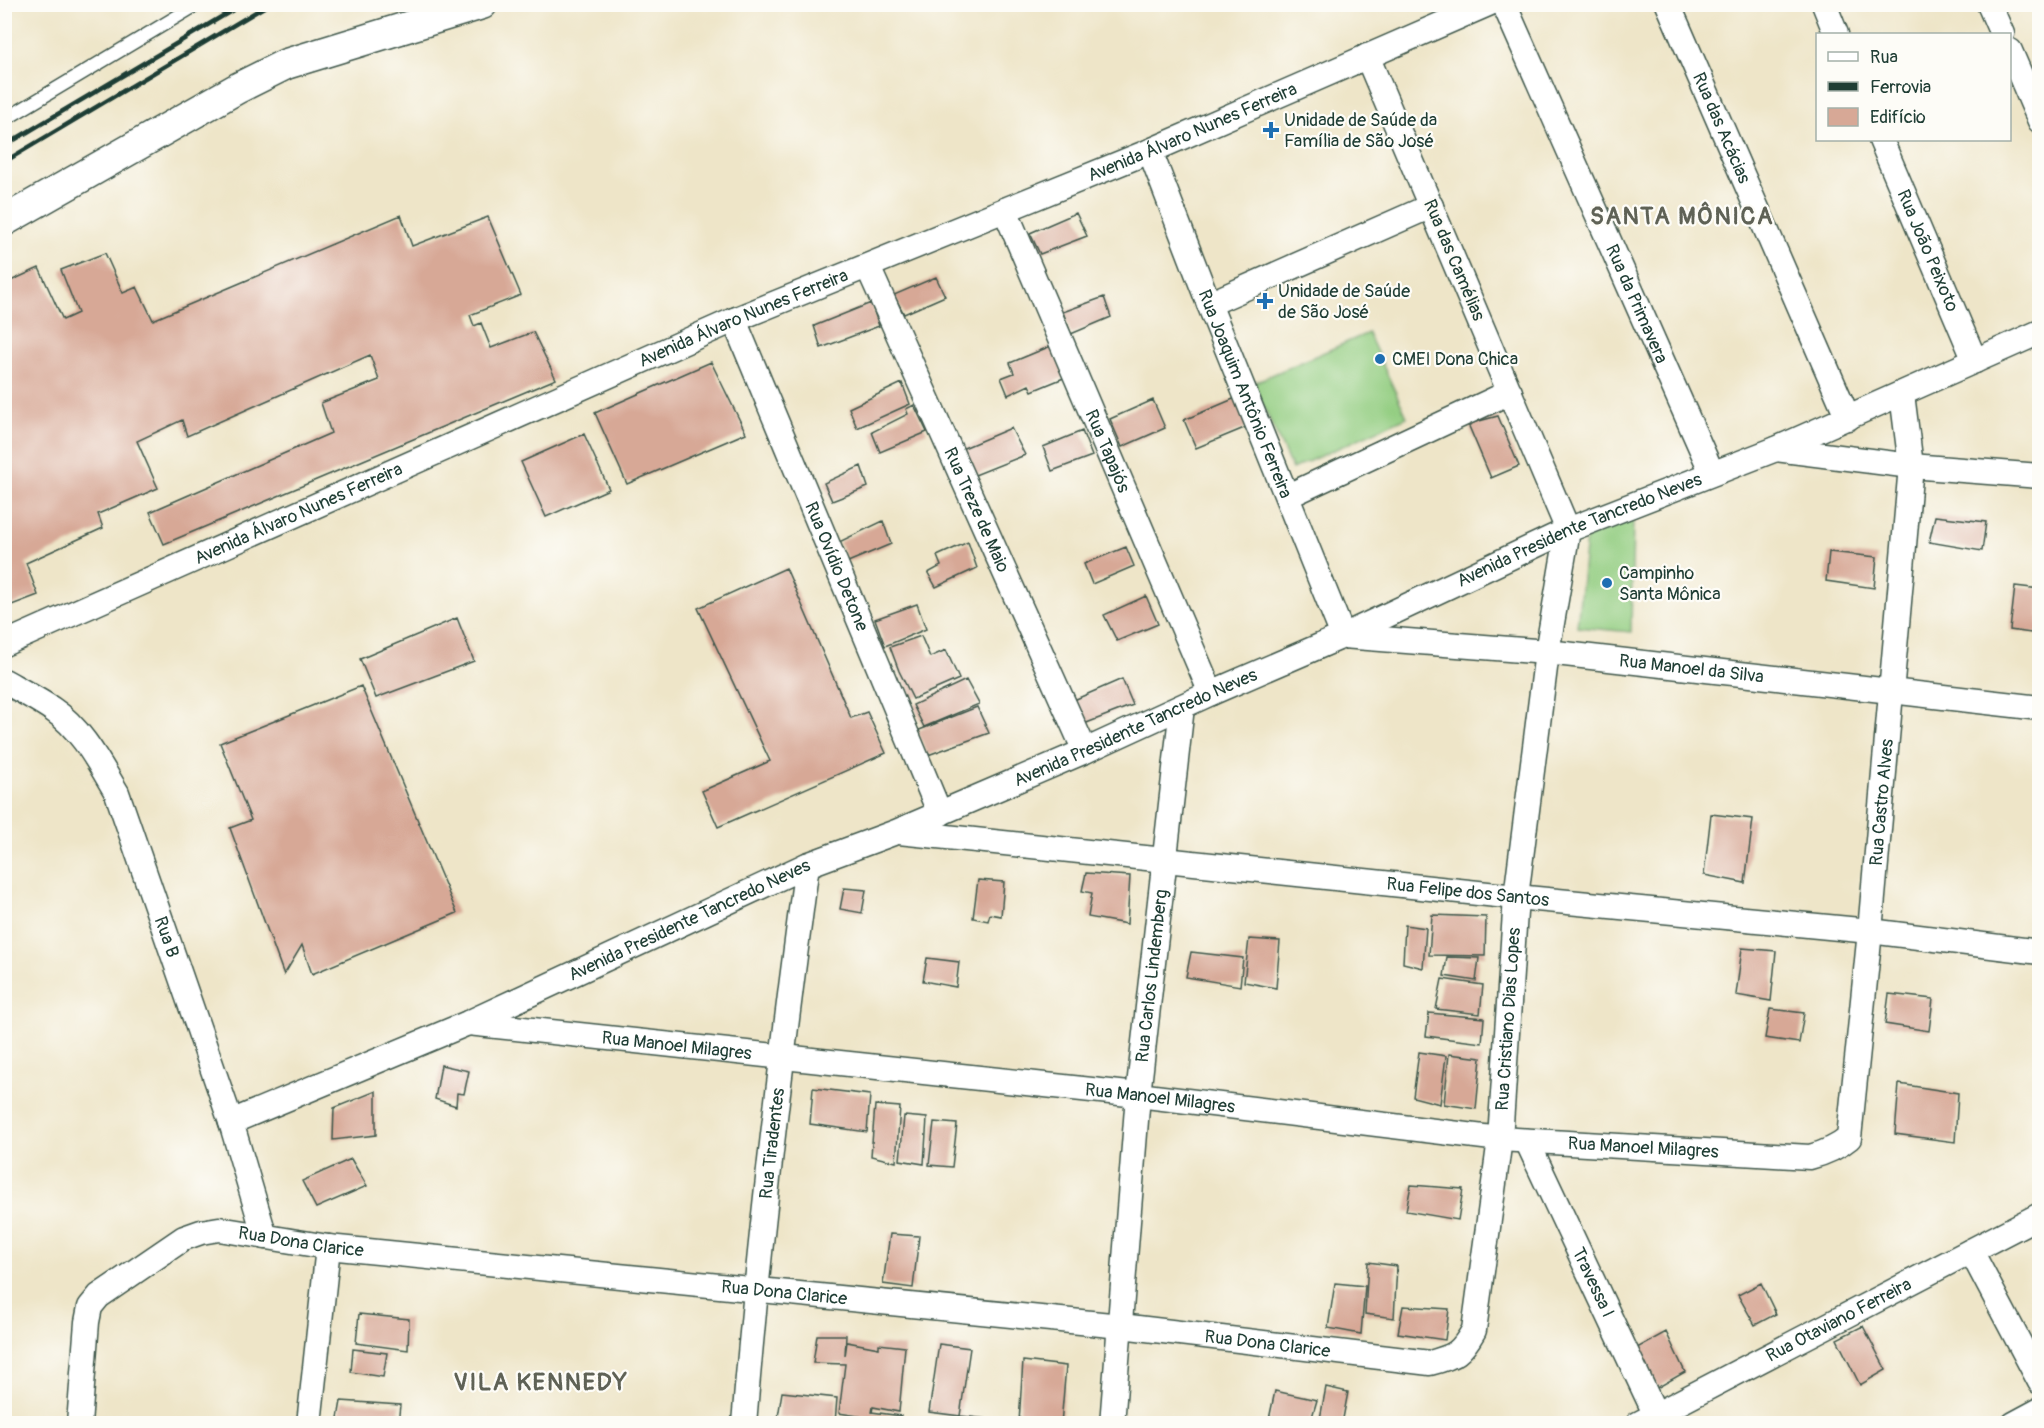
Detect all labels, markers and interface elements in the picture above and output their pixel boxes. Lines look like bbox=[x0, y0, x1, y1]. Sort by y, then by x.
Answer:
legend bbox=[1816, 33, 2011, 141]
text: Rua bbox=[1870, 46, 1898, 69]
street label: Rua das Acácias bbox=[1688, 69, 1756, 187]
text: Ferrovia bbox=[1870, 76, 1931, 99]
street label: Avenida Álvaro Nunes Ferreira bbox=[1084, 77, 1300, 187]
text: Edifício bbox=[1870, 106, 1926, 129]
place label: Unidade de Saúde da Família de São José bbox=[1284, 109, 1437, 153]
marker: Unidade de Saúde da Família de São José bbox=[1262, 121, 1280, 139]
street label: Rua João Peixoto bbox=[1892, 186, 1964, 315]
street label: Rua das Camélias bbox=[1418, 196, 1490, 324]
district label: SANTA MÔNICA bbox=[1590, 201, 1774, 231]
street label: Rua da Primavera bbox=[1601, 241, 1673, 367]
street label: Avenida Álvaro Nunes Ferreira bbox=[635, 263, 851, 372]
place label: Unidade de Saúde de São José bbox=[1278, 280, 1410, 324]
street label: Rua Joaquim Antônio Ferreira bbox=[1193, 286, 1298, 502]
marker: Unidade de Saúde de São José bbox=[1256, 292, 1274, 310]
place label: CMEI Dona Chica bbox=[1392, 348, 1518, 371]
marker: CMEI Dona Chica bbox=[1373, 352, 1387, 366]
street label: Rua Tapajós bbox=[1080, 406, 1136, 496]
street label: Rua Treze de Maio bbox=[939, 444, 1015, 576]
street label: Avenida Álvaro Nunes Ferreira bbox=[191, 457, 406, 570]
street label: Avenida Presidente Tancredo Neves bbox=[1453, 468, 1705, 592]
street label: Rua Ovídio Detone bbox=[800, 498, 874, 635]
place label: Campinho Santa Mônica bbox=[1619, 562, 1721, 606]
marker: Campinho Santa Mônica bbox=[1600, 576, 1614, 590]
street label: Rua Manoel da Silva bbox=[1618, 649, 1765, 688]
street label: Avenida Presidente Tancredo Neves bbox=[1010, 663, 1261, 792]
street label: Rua Castro Alves bbox=[1864, 738, 1898, 867]
street label: Avenida Presidente Tancredo Neves bbox=[565, 854, 814, 986]
street label: Rua Felipe dos Santos bbox=[1386, 872, 1550, 912]
street label: Rua Carlos Lindemberg bbox=[1130, 888, 1173, 1063]
street label: Rua B bbox=[149, 913, 185, 960]
street label: Rua Cristiano Dias Lopes bbox=[1490, 927, 1525, 1111]
street label: Rua Manoel Milagres bbox=[601, 1026, 753, 1065]
street label: Rua Manoel Milagres bbox=[1084, 1078, 1236, 1118]
street label: Rua Tiradentes bbox=[754, 1087, 790, 1200]
street label: Rua Manoel Milagres bbox=[1567, 1131, 1719, 1163]
street label: Rua Dona Clarice bbox=[237, 1221, 365, 1262]
street label: Travessa I bbox=[1567, 1243, 1620, 1321]
street label: Rua Otaviano Ferreira bbox=[1762, 1272, 1915, 1367]
street label: Rua Dona Clarice bbox=[720, 1275, 848, 1310]
street label: Rua Dona Clarice bbox=[1203, 1325, 1332, 1363]
district label: VILA KENNEDY bbox=[454, 1368, 628, 1397]

